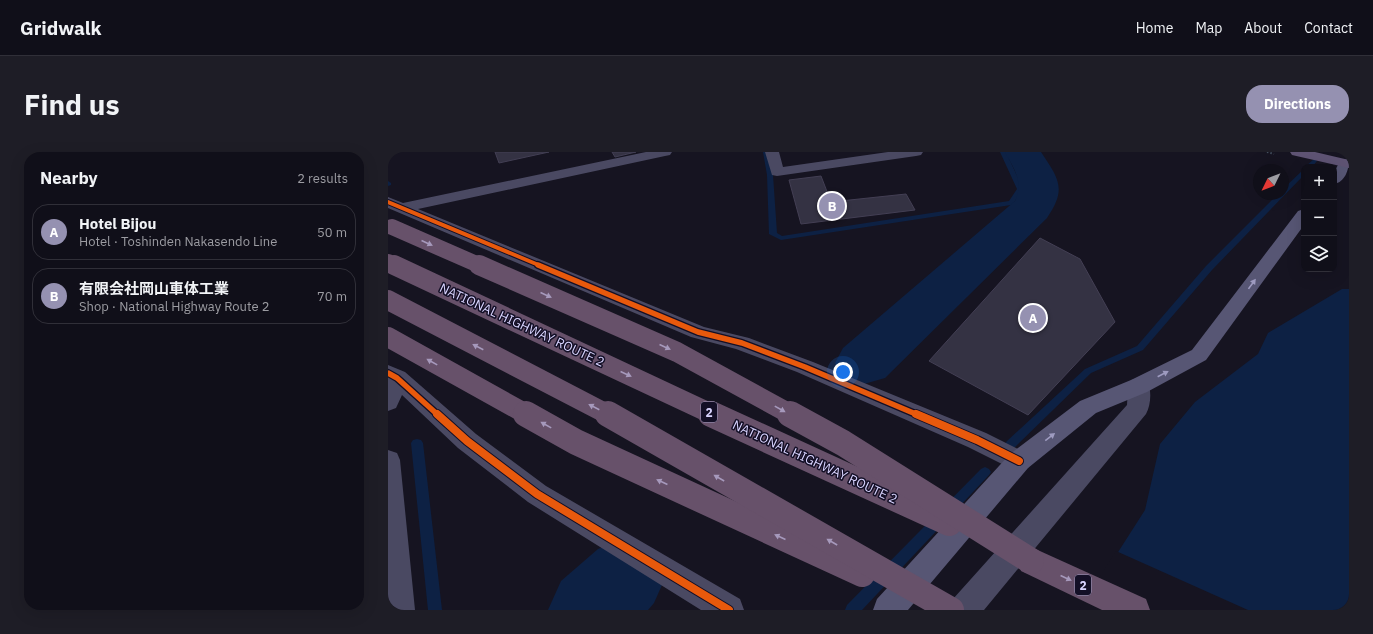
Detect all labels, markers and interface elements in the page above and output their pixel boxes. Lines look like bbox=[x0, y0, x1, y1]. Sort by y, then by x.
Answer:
text: Gridwalk bbox=[20, 16, 102, 40]
text: Home bbox=[1136, 19, 1173, 37]
text: Map bbox=[1195, 19, 1222, 37]
text: About bbox=[1244, 19, 1282, 37]
text: Contact bbox=[1304, 19, 1353, 37]
button: Directions bbox=[1246, 85, 1349, 123]
text: Find us bbox=[24, 86, 120, 123]
north arrow bbox=[1253, 164, 1289, 200]
map controls bbox=[1301, 164, 1337, 272]
button: + bbox=[1301, 164, 1337, 200]
text: Nearby bbox=[40, 167, 98, 189]
text: 2 results bbox=[297, 170, 348, 187]
pin: B bbox=[819, 191, 845, 221]
button: − bbox=[1301, 200, 1337, 236]
text: Hotel Bijou bbox=[79, 214, 156, 233]
text: A bbox=[50, 224, 58, 241]
text: 50 m bbox=[317, 224, 347, 241]
text: Hotel · Toshinden Nakasendo Line bbox=[79, 233, 277, 250]
button: layers bbox=[1301, 236, 1337, 272]
one-way arrow bbox=[422, 240, 434, 246]
one-way arrow bbox=[1248, 278, 1256, 289]
text: 有限会社岡山車体工業 bbox=[79, 279, 229, 298]
street label: NATIONAL HIGHWAY ROUTE 2 bbox=[437, 279, 607, 371]
text: B bbox=[50, 288, 58, 305]
text: 70 m bbox=[317, 288, 347, 305]
one-way arrow bbox=[541, 292, 552, 298]
text: Shop · National Highway Route 2 bbox=[79, 298, 270, 315]
pin: A bbox=[1020, 303, 1046, 333]
one-way arrow bbox=[472, 344, 484, 350]
one-way arrow bbox=[660, 344, 671, 350]
one-way arrow bbox=[426, 358, 438, 365]
your location bbox=[833, 362, 853, 382]
one-way arrow bbox=[620, 371, 631, 377]
one-way arrow bbox=[1157, 371, 1168, 377]
road number: 2 bbox=[701, 402, 717, 422]
one-way arrow bbox=[588, 404, 599, 410]
one-way arrow bbox=[774, 405, 786, 412]
street label: NATIONAL HIGHWAY ROUTE 2 bbox=[730, 416, 900, 508]
one-way arrow bbox=[540, 421, 552, 428]
one-way arrow bbox=[1044, 432, 1055, 441]
one-way arrow bbox=[713, 474, 725, 481]
one-way arrow bbox=[657, 479, 668, 485]
one-way arrow bbox=[775, 534, 786, 540]
one-way arrow bbox=[826, 539, 838, 546]
one-way arrow bbox=[1060, 575, 1072, 581]
road number: 2 bbox=[1075, 575, 1091, 595]

